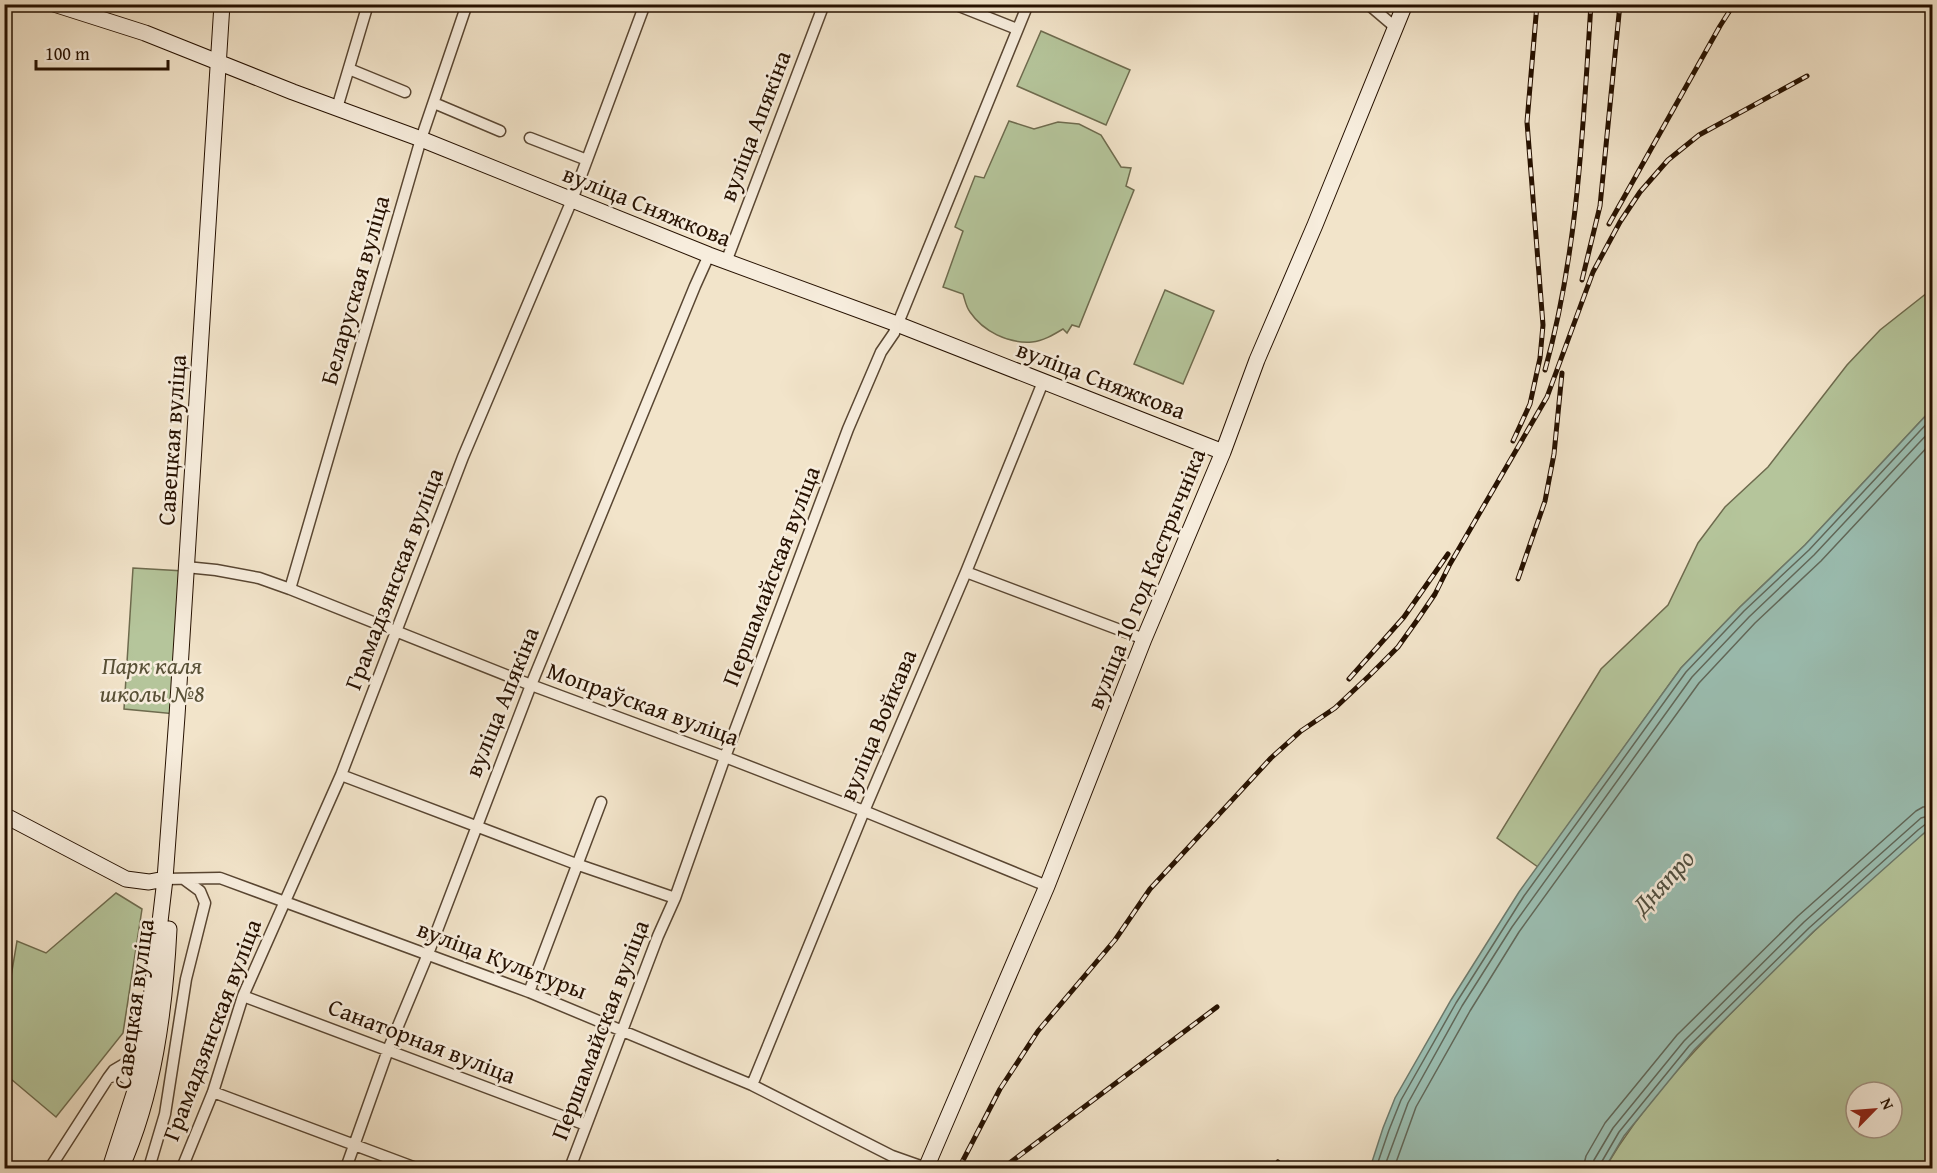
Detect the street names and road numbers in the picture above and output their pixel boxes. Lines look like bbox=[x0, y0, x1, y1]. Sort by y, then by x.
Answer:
street label: вуліца Апякіна bbox=[710, 45, 800, 206]
street label: вуліца Сняжкова bbox=[558, 156, 737, 255]
street label: Беларуская вуліца bbox=[311, 190, 398, 389]
street label: вуліца Сняжкова bbox=[1011, 331, 1191, 428]
street label: Савецкая вуліца bbox=[148, 353, 195, 527]
street label: вуліца 10 год Кастрычніка bbox=[1077, 442, 1214, 715]
street label: Першамайская вуліца bbox=[712, 460, 829, 691]
street label: Грамадзянская вуліца bbox=[335, 462, 452, 695]
street label: вуліца Апякіна bbox=[456, 621, 548, 782]
street label: вуліца Войкава bbox=[830, 643, 925, 806]
street label: Мопраўская вуліца bbox=[542, 652, 745, 755]
street label: вуліца Культуры bbox=[412, 911, 592, 1008]
street label: Грамадзянская вуліца bbox=[153, 913, 270, 1146]
street label: Першамайская вуліца bbox=[541, 914, 658, 1145]
street label: Савецкая вуліца bbox=[104, 916, 163, 1091]
street label: Санаторная вуліца bbox=[323, 989, 522, 1093]

